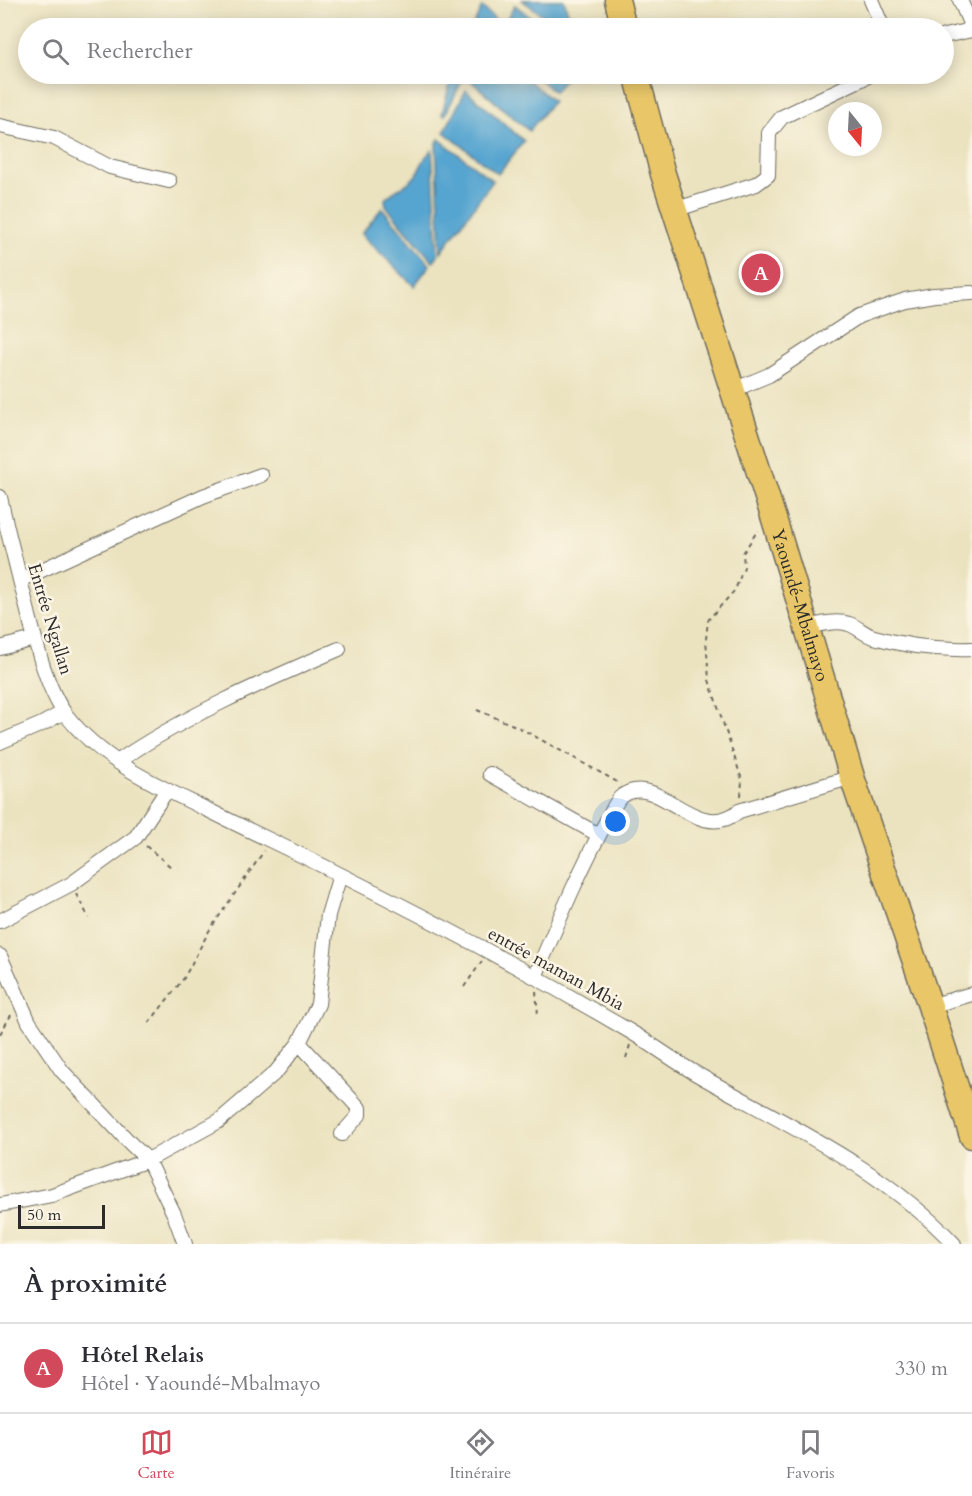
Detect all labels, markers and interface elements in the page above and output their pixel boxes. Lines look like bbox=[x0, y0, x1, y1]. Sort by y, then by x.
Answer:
search box bbox=[18, 18, 954, 84]
icon: search bbox=[39, 35, 72, 68]
text: Rechercher bbox=[87, 36, 192, 66]
north arrow bbox=[828, 102, 882, 156]
pin: A bbox=[742, 250, 780, 296]
street label: Yaoundé-Mbalmayo bbox=[765, 526, 835, 685]
street label: Entrée Ngallan bbox=[21, 560, 79, 678]
your location bbox=[601, 807, 630, 836]
street label: entrée maman Mbia bbox=[483, 921, 629, 1017]
scale bar bbox=[18, 1202, 105, 1230]
text: 50 m bbox=[27, 1204, 61, 1226]
text: À proximité bbox=[24, 1266, 167, 1301]
text: Hôtel Relais bbox=[81, 1340, 204, 1370]
text: A bbox=[36, 1355, 51, 1382]
text: 330 m bbox=[895, 1355, 948, 1382]
text: Hôtel · Yaoundé-Mbalmayo bbox=[81, 1370, 320, 1397]
tab: Carte bbox=[137, 1426, 175, 1484]
tab: Itinéraire bbox=[450, 1426, 511, 1484]
tab: Favoris bbox=[786, 1426, 835, 1484]

